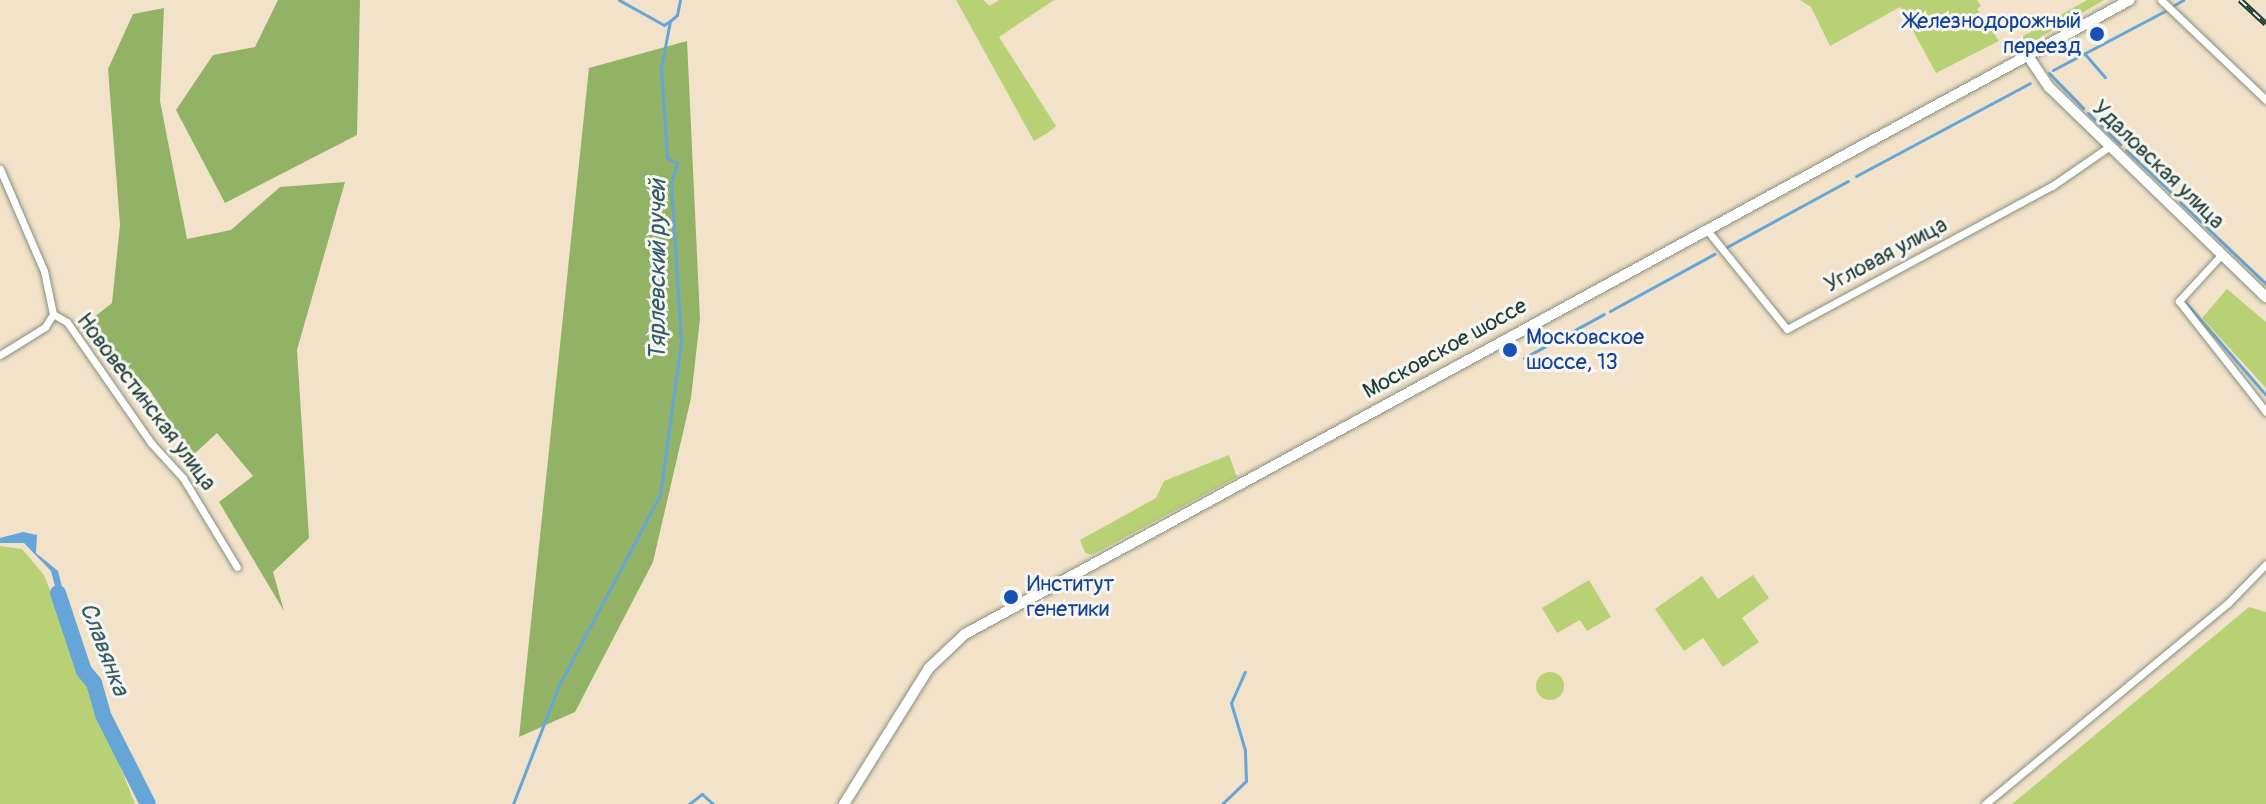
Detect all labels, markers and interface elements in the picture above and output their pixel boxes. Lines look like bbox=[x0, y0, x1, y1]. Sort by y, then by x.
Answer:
place label: Железнодорожный переезд bbox=[1904, 8, 2081, 60]
marker: Железнодорожный переезд bbox=[2088, 25, 2106, 43]
street label: Удаловская улица bbox=[2086, 95, 2230, 235]
water label: Тярлевский ручей bbox=[644, 179, 672, 361]
street label: Угловая улица bbox=[1820, 212, 1952, 298]
street label: Московское шоссе bbox=[1358, 293, 1532, 405]
street label: Нововестинская улица bbox=[71, 308, 221, 496]
place label: Московское шоссе, 13 bbox=[1526, 324, 1644, 376]
marker: Московское шоссе, 13 bbox=[1501, 341, 1519, 359]
place label: Институт генетики bbox=[1027, 571, 1114, 622]
marker: Институт генетики bbox=[1002, 588, 1020, 606]
water label: Славянка bbox=[73, 598, 135, 700]

